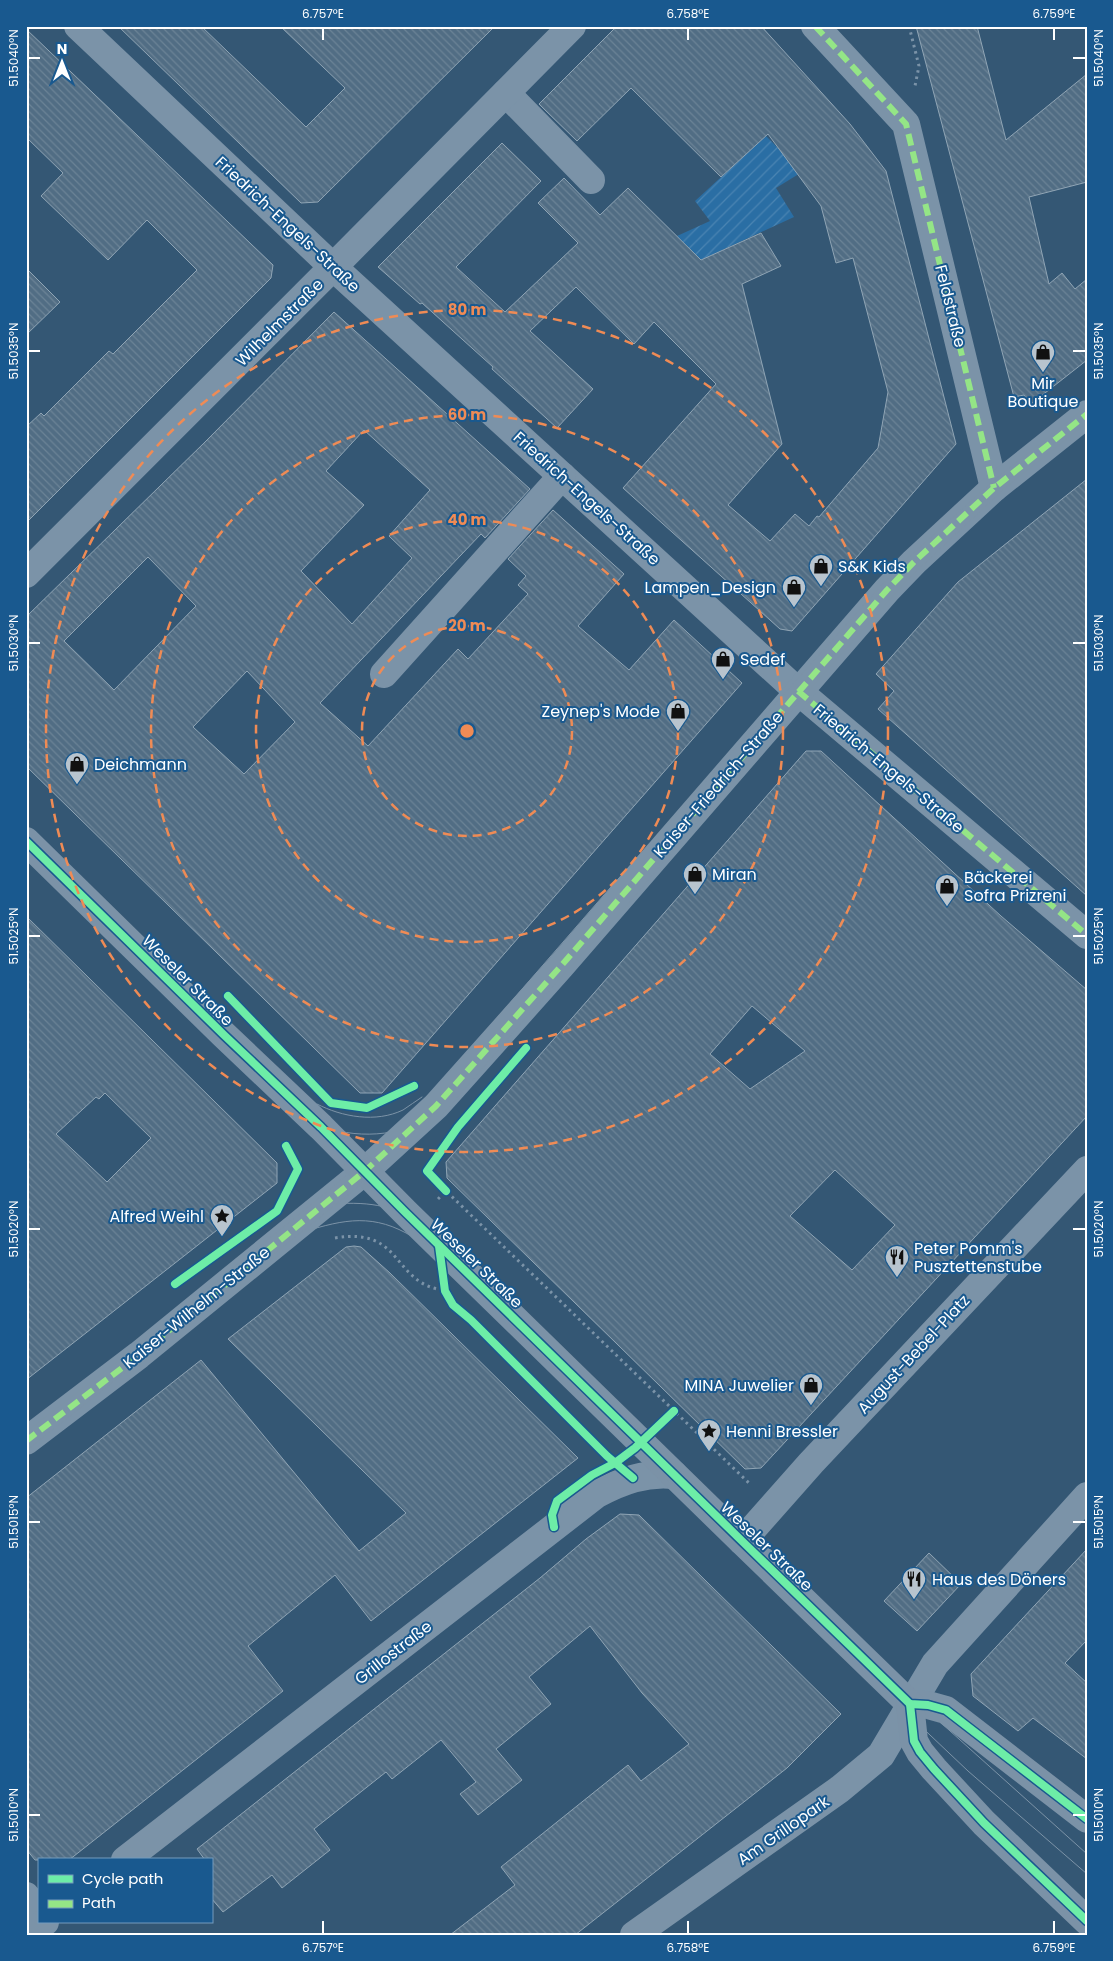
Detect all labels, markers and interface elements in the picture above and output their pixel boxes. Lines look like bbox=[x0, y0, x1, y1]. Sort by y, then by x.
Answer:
text: 6.757°E bbox=[302, 5, 344, 22]
text: 6.758°E bbox=[667, 5, 709, 22]
text: 6.759°E bbox=[1033, 5, 1075, 22]
text: 51.5040°N bbox=[5, 29, 22, 87]
text: 51.5040°N bbox=[1090, 29, 1107, 87]
north arrow bbox=[38, 38, 88, 88]
text: N bbox=[57, 39, 67, 59]
street label: Friedrich-Engels-Straße bbox=[210, 151, 365, 298]
street label: Feldstraße bbox=[929, 262, 972, 350]
street label: Wilhelmstraße bbox=[230, 273, 328, 371]
text: 80 m bbox=[448, 299, 486, 320]
text: 51.5035°N bbox=[5, 323, 22, 379]
text: 51.5035°N bbox=[1090, 323, 1107, 379]
shop icon: Mir Boutique bbox=[1030, 339, 1056, 373]
place label: Mir Boutique bbox=[1007, 372, 1079, 413]
text: 60 m bbox=[448, 404, 486, 425]
street label: Friedrich-Engels-Straße bbox=[508, 426, 665, 571]
text: 40 m bbox=[447, 509, 487, 530]
shop icon: S&K Kids bbox=[808, 553, 834, 587]
place label: S&K Kids bbox=[838, 555, 906, 578]
shop icon: Lampen_Design bbox=[781, 574, 807, 608]
place label: Lampen_Design bbox=[645, 576, 776, 599]
text: 51.5030°N bbox=[5, 615, 22, 671]
text: 20 m bbox=[448, 615, 486, 636]
text: 51.5030°N bbox=[1090, 615, 1107, 671]
shop icon: Sedef bbox=[710, 646, 736, 680]
place label: Sedef bbox=[740, 648, 785, 671]
shop icon: Zeynep's Mode bbox=[665, 698, 691, 732]
street label: Friedrich-Engels-Straße bbox=[808, 698, 969, 838]
place label: Zeynep's Mode bbox=[542, 700, 660, 723]
street label: Kaiser-Friedrich-Straße bbox=[648, 706, 789, 863]
centre of rings bbox=[458, 722, 476, 740]
shop icon: Deichmann bbox=[64, 751, 90, 785]
place label: Deichmann bbox=[94, 753, 187, 776]
shop icon: Miran bbox=[682, 861, 708, 895]
place label: Miran bbox=[712, 863, 757, 886]
place label: Bäckerei Sofra Prizreni bbox=[964, 866, 1066, 907]
shop icon: Bäckerei Sofra Prizreni bbox=[934, 873, 960, 907]
text: 51.5025°N bbox=[5, 908, 22, 964]
text: 51.5025°N bbox=[1090, 908, 1107, 964]
street label: Weseler Straße bbox=[137, 930, 239, 1031]
text: 51.5020°N bbox=[5, 1201, 22, 1257]
text: 51.5020°N bbox=[1090, 1201, 1107, 1257]
place icon: Alfred Weihl bbox=[209, 1203, 235, 1237]
place label: Alfred Weihl bbox=[109, 1205, 204, 1228]
street label: Weseler Straße bbox=[425, 1213, 528, 1314]
place label: Peter Pomm's Pusztettenstube bbox=[914, 1237, 1042, 1278]
street label: Kaiser-Wilhelm-Straße bbox=[118, 1241, 275, 1374]
restaurant icon: Peter Pomm's Pusztettenstube bbox=[884, 1244, 910, 1278]
street label: August-Bebel-Platz bbox=[852, 1290, 975, 1419]
shop icon: MINA Juwelier bbox=[798, 1372, 824, 1406]
place label: MINA Juwelier bbox=[684, 1374, 794, 1397]
place icon: Henni Bressler bbox=[696, 1418, 722, 1452]
place label: Henni Bressler bbox=[726, 1420, 838, 1443]
text: 51.5015°N bbox=[5, 1495, 22, 1549]
text: 51.5015°N bbox=[1090, 1495, 1107, 1549]
street label: Weseler Straße bbox=[715, 1496, 818, 1597]
restaurant icon: Haus des Döners bbox=[901, 1566, 927, 1600]
place label: Haus des Döners bbox=[932, 1568, 1066, 1591]
street label: Grillostraße bbox=[350, 1615, 437, 1690]
text: 51.5010°N bbox=[5, 1788, 22, 1842]
text: 51.5010°N bbox=[1090, 1788, 1107, 1842]
street label: Am Grillopark bbox=[733, 1790, 835, 1871]
legend bbox=[38, 1858, 212, 1924]
text: Cycle path bbox=[82, 1868, 163, 1889]
text: Path bbox=[82, 1892, 116, 1913]
text: 6.757°E bbox=[302, 1939, 344, 1956]
text: 6.758°E bbox=[667, 1939, 709, 1956]
text: 6.759°E bbox=[1033, 1939, 1075, 1956]

